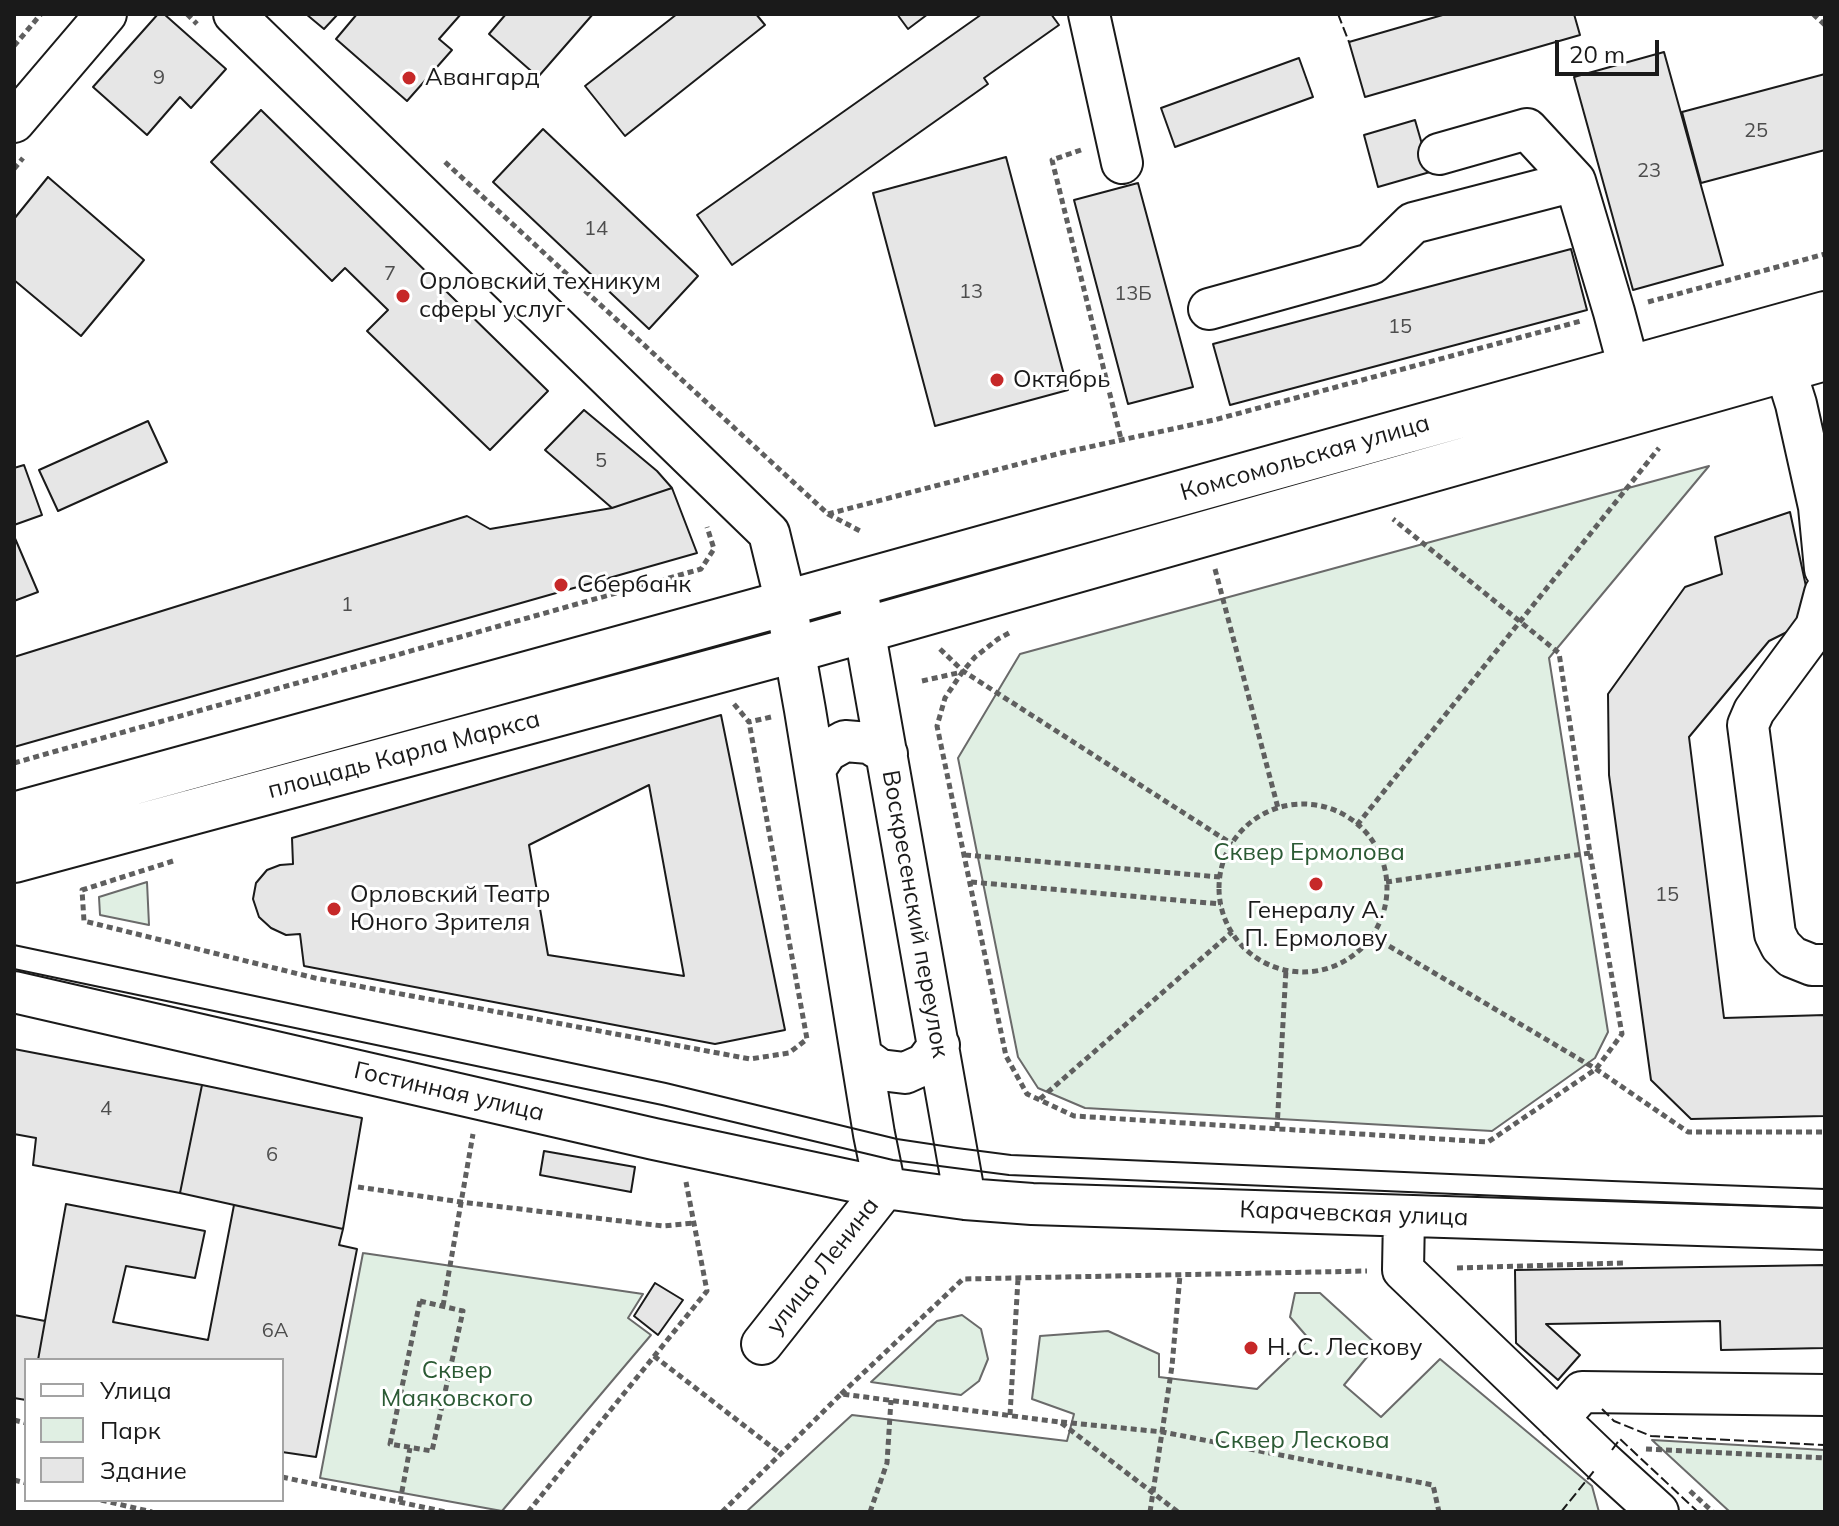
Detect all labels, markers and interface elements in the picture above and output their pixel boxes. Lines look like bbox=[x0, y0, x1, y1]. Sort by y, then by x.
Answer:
scale bar bbox=[1559, 24, 1663, 74]
text: 20 m bbox=[1569, 39, 1625, 69]
place label: Авангард bbox=[425, 64, 540, 92]
house number: 9 bbox=[153, 66, 165, 90]
marker: Авангард bbox=[400, 69, 418, 87]
house number: 25 bbox=[1744, 119, 1768, 143]
house number: 23 bbox=[1637, 159, 1661, 183]
house number: 14 bbox=[584, 217, 608, 241]
house number: 7 bbox=[384, 262, 396, 286]
place label: Орловский техникум сферы услуг bbox=[419, 268, 661, 324]
house number: 13 bbox=[959, 280, 983, 304]
house number: 13Б bbox=[1114, 282, 1152, 306]
marker: Орловский техникум сферы услуг bbox=[394, 287, 412, 305]
house number: 15 bbox=[1388, 315, 1412, 339]
place label: Октябрь bbox=[1013, 366, 1110, 394]
marker: Октябрь bbox=[988, 371, 1006, 389]
street label: Комсомольская улица bbox=[1177, 409, 1433, 507]
house number: 5 bbox=[595, 449, 607, 473]
place label: Сбербанк bbox=[577, 571, 691, 599]
marker: Сбербанк bbox=[552, 576, 570, 594]
house number: 1 bbox=[341, 593, 353, 617]
street label: площадь Карла Маркса bbox=[265, 705, 543, 805]
street label: Воскресенский переулок bbox=[876, 768, 954, 1060]
park label: Сквер Ермолова bbox=[1213, 839, 1405, 867]
marker: Генералу А. П. Ермолову bbox=[1307, 875, 1325, 893]
place label: Орловский Театр Юного Зрителя bbox=[350, 881, 550, 937]
house number: 15 bbox=[1655, 883, 1679, 907]
place label: Генералу А. П. Ермолову bbox=[1244, 897, 1388, 953]
marker: Орловский Театр Юного Зрителя bbox=[325, 900, 343, 918]
street label: Гостинная улица bbox=[351, 1056, 547, 1128]
house number: 4 bbox=[100, 1097, 112, 1121]
house number: 6 bbox=[266, 1143, 278, 1167]
street label: улица Ленина bbox=[761, 1192, 885, 1340]
street label: Карачевская улица bbox=[1239, 1196, 1469, 1232]
house number: 6А bbox=[262, 1319, 288, 1343]
place label: Н. С. Лескову bbox=[1267, 1334, 1422, 1362]
marker: Н. С. Лескову bbox=[1242, 1339, 1260, 1357]
park label: Сквер Маяковского bbox=[381, 1357, 533, 1413]
legend bbox=[24, 1358, 284, 1502]
text: Улица bbox=[100, 1375, 172, 1405]
text: Парк bbox=[100, 1415, 161, 1445]
park label: Сквер Лескова bbox=[1214, 1427, 1390, 1455]
text: Здание bbox=[100, 1455, 187, 1485]

